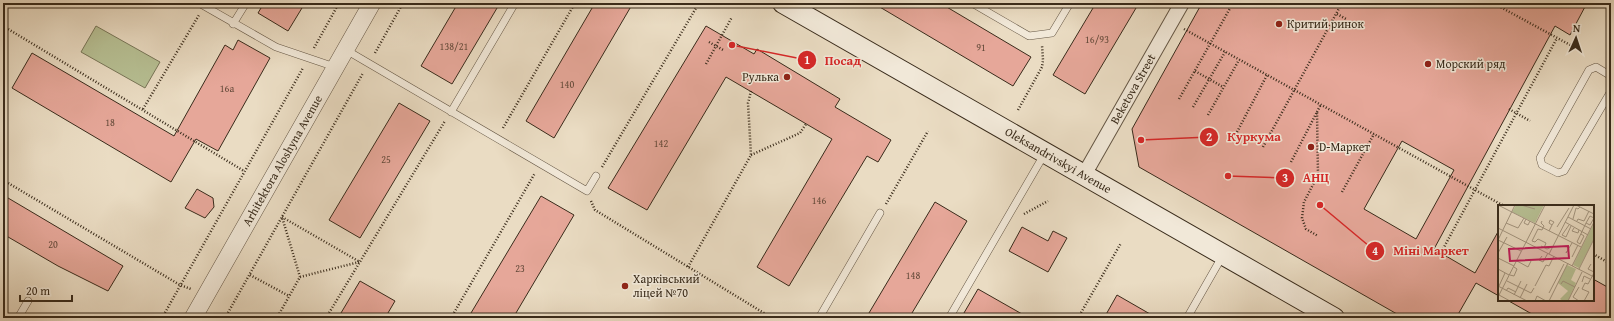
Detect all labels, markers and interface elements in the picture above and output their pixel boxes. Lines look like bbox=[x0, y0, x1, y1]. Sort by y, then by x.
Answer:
place label: Критий ринок bbox=[1287, 15, 1364, 32]
north arrow bbox=[1556, 18, 1596, 58]
marker: Критий ринок bbox=[1274, 19, 1284, 29]
text: N bbox=[1572, 20, 1581, 36]
house number: 16/93 bbox=[1085, 32, 1109, 47]
house number: 138/21 bbox=[440, 39, 469, 54]
house number: 91 bbox=[976, 40, 986, 55]
callout: Посад bbox=[797, 48, 869, 73]
street label: Beketova Street bbox=[1106, 50, 1160, 127]
text: 1 bbox=[804, 51, 810, 68]
text: Посад bbox=[825, 51, 861, 70]
place label: Морский ряд bbox=[1436, 55, 1506, 72]
marker: Морский ряд bbox=[1423, 59, 1433, 69]
place label: Рулька bbox=[742, 68, 779, 85]
marker: Рулька bbox=[782, 72, 792, 82]
house number: 140 bbox=[560, 77, 574, 92]
house number: 16а bbox=[220, 81, 234, 96]
street label: Arhitektora Aloshyna Avenue bbox=[238, 91, 326, 229]
house number: 18 bbox=[105, 115, 115, 130]
street label: Oleksandrivskyi Avenue bbox=[1002, 123, 1115, 197]
callout: Куркума bbox=[1199, 124, 1289, 149]
text: Куркума bbox=[1227, 127, 1281, 146]
text: 2 bbox=[1206, 128, 1212, 145]
house number: 142 bbox=[654, 136, 668, 151]
place label: D-Mаркет bbox=[1319, 138, 1370, 155]
marker: D-Mаркет bbox=[1306, 142, 1316, 152]
house number: 25 bbox=[381, 152, 391, 167]
callout: АНЦ bbox=[1275, 165, 1337, 190]
text: АНЦ bbox=[1303, 168, 1329, 187]
text: 3 bbox=[1282, 169, 1288, 186]
house number: 146 bbox=[812, 193, 826, 208]
inset map bbox=[1498, 205, 1594, 301]
house number: 20 bbox=[48, 237, 58, 252]
callout: Міні Маркет bbox=[1365, 238, 1477, 263]
text: Міні Маркет bbox=[1393, 241, 1469, 260]
text: 4 bbox=[1372, 242, 1378, 259]
house number: 23 bbox=[515, 261, 525, 276]
house number: 148 bbox=[906, 268, 920, 283]
place label: Харківський ліцей №70 bbox=[633, 270, 700, 301]
scale bar bbox=[20, 277, 72, 303]
marker: Харківський ліцей №70 bbox=[620, 281, 630, 291]
text: 20 m bbox=[26, 282, 50, 299]

